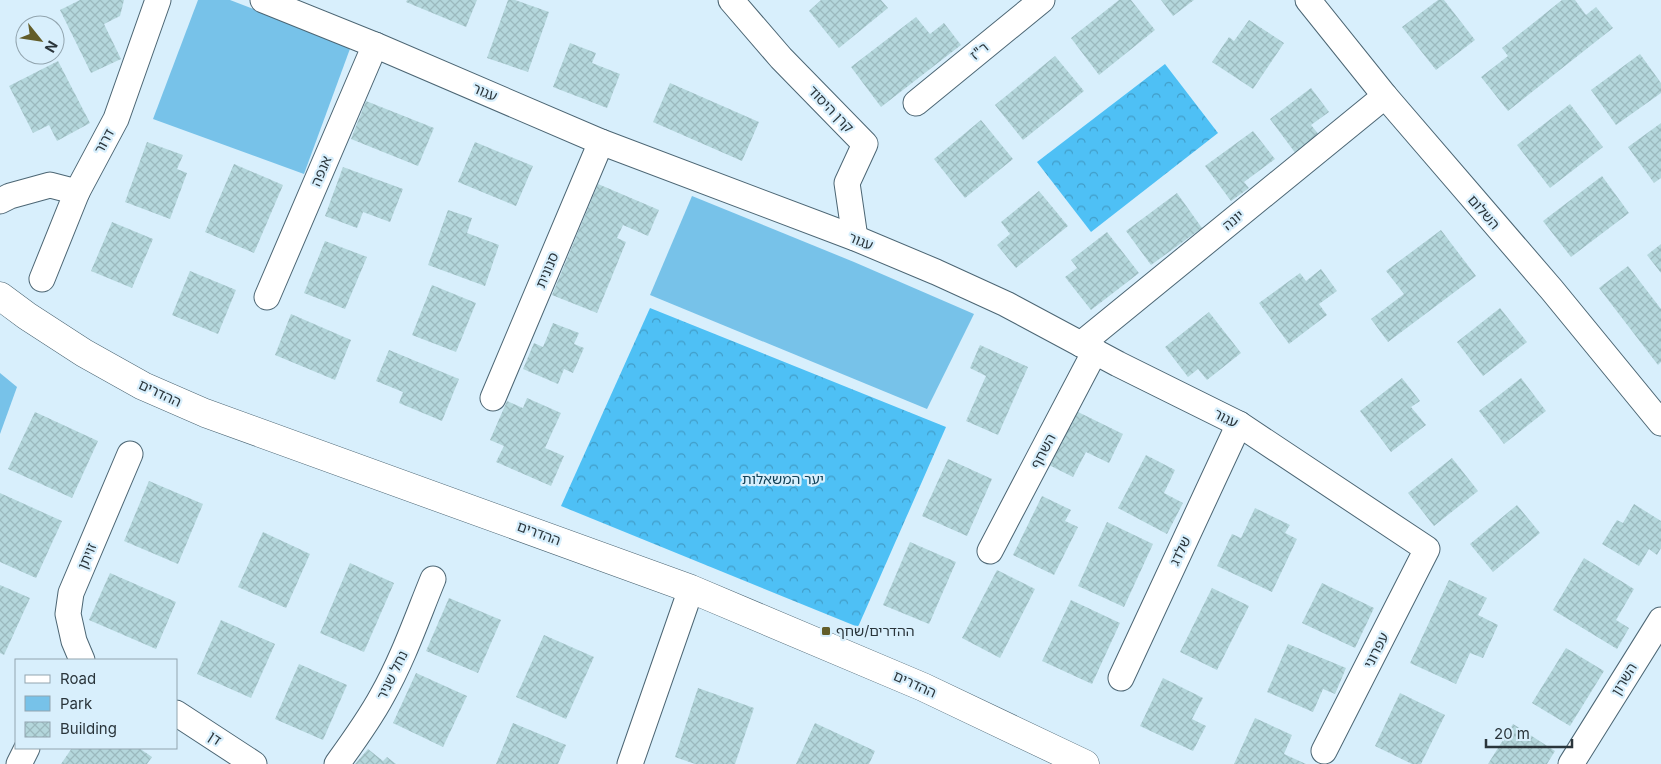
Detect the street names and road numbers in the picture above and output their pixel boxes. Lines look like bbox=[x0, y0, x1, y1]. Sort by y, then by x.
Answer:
street label: ר"ז bbox=[966, 38, 991, 63]
street label: עגור bbox=[470, 79, 500, 104]
street label: קרן היסוד bbox=[805, 82, 858, 136]
street label: דרור bbox=[90, 125, 117, 156]
street label: אנפה bbox=[307, 153, 335, 189]
street label: השלום bbox=[1465, 191, 1504, 232]
street label: יונה bbox=[1219, 206, 1247, 233]
street label: עגור bbox=[846, 228, 876, 253]
street label: סנונית bbox=[531, 249, 562, 290]
street label: ההדרים bbox=[136, 375, 184, 410]
street label: עגור bbox=[1211, 404, 1241, 431]
street label: השחף bbox=[1026, 430, 1059, 471]
street label: ההדרים bbox=[515, 517, 563, 548]
street label: שלדג bbox=[1165, 533, 1194, 568]
street label: זויתן bbox=[73, 540, 100, 572]
street label: עפרוני bbox=[1359, 629, 1392, 670]
street label: נחל שניר bbox=[372, 648, 411, 702]
street label: השרון bbox=[1607, 659, 1640, 698]
street label: ההדרים bbox=[891, 667, 939, 701]
street label: דן bbox=[206, 727, 225, 748]

